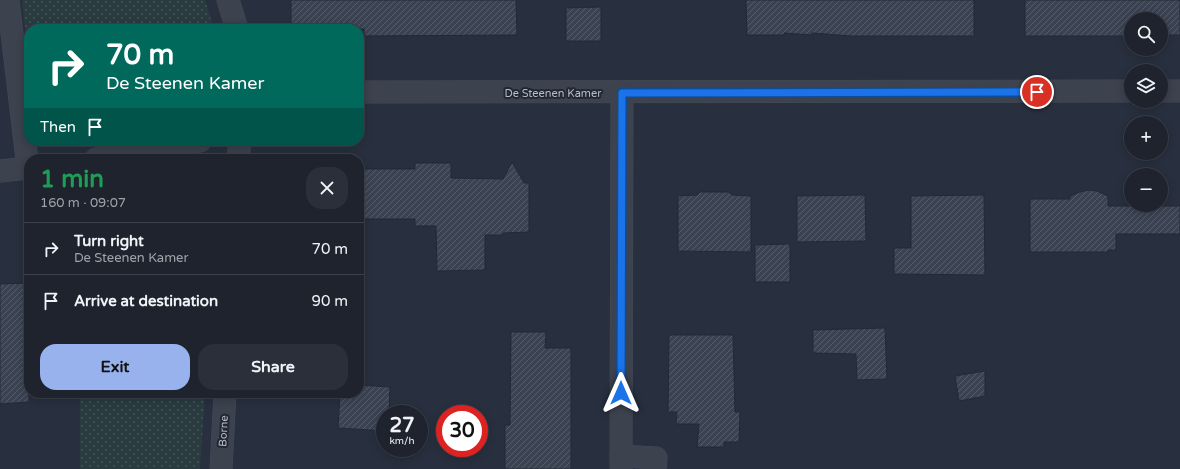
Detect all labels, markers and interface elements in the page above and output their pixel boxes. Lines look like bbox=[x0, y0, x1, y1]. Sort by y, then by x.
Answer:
map controls bbox=[1124, 12, 1168, 212]
button: search bbox=[1124, 12, 1168, 56]
text: 70 m bbox=[106, 38, 174, 72]
icon: right bbox=[40, 40, 92, 92]
button: layers bbox=[1124, 64, 1168, 108]
text: De Steenen Kamer bbox=[106, 72, 264, 94]
pin bbox=[1020, 75, 1054, 109]
icon: arrive bbox=[1026, 81, 1048, 103]
street label: De Steenen Kamer bbox=[505, 87, 602, 100]
icon: arrive bbox=[84, 116, 106, 138]
button: + bbox=[1124, 116, 1168, 160]
text: Then bbox=[40, 118, 76, 136]
text: 1 min bbox=[40, 165, 104, 194]
button: close bbox=[306, 167, 348, 209]
button: − bbox=[1124, 168, 1168, 212]
text: 160 m · 09:07 bbox=[40, 195, 126, 211]
text: Turn right bbox=[74, 232, 144, 250]
icon: right bbox=[40, 238, 62, 260]
text: 70 m bbox=[311, 240, 348, 258]
text: De Steenen Kamer bbox=[74, 250, 188, 266]
icon: arrive bbox=[40, 290, 62, 312]
text: Arrive at destination bbox=[74, 292, 218, 310]
text: 90 m bbox=[311, 292, 348, 310]
button: Exit bbox=[40, 344, 190, 390]
button: Share bbox=[198, 344, 348, 390]
position arrow bbox=[600, 372, 642, 414]
speed limit sign: 30 bbox=[436, 405, 488, 457]
text: 27 bbox=[389, 414, 415, 438]
street label: Borne bbox=[216, 415, 231, 447]
text: km/h bbox=[389, 435, 415, 447]

